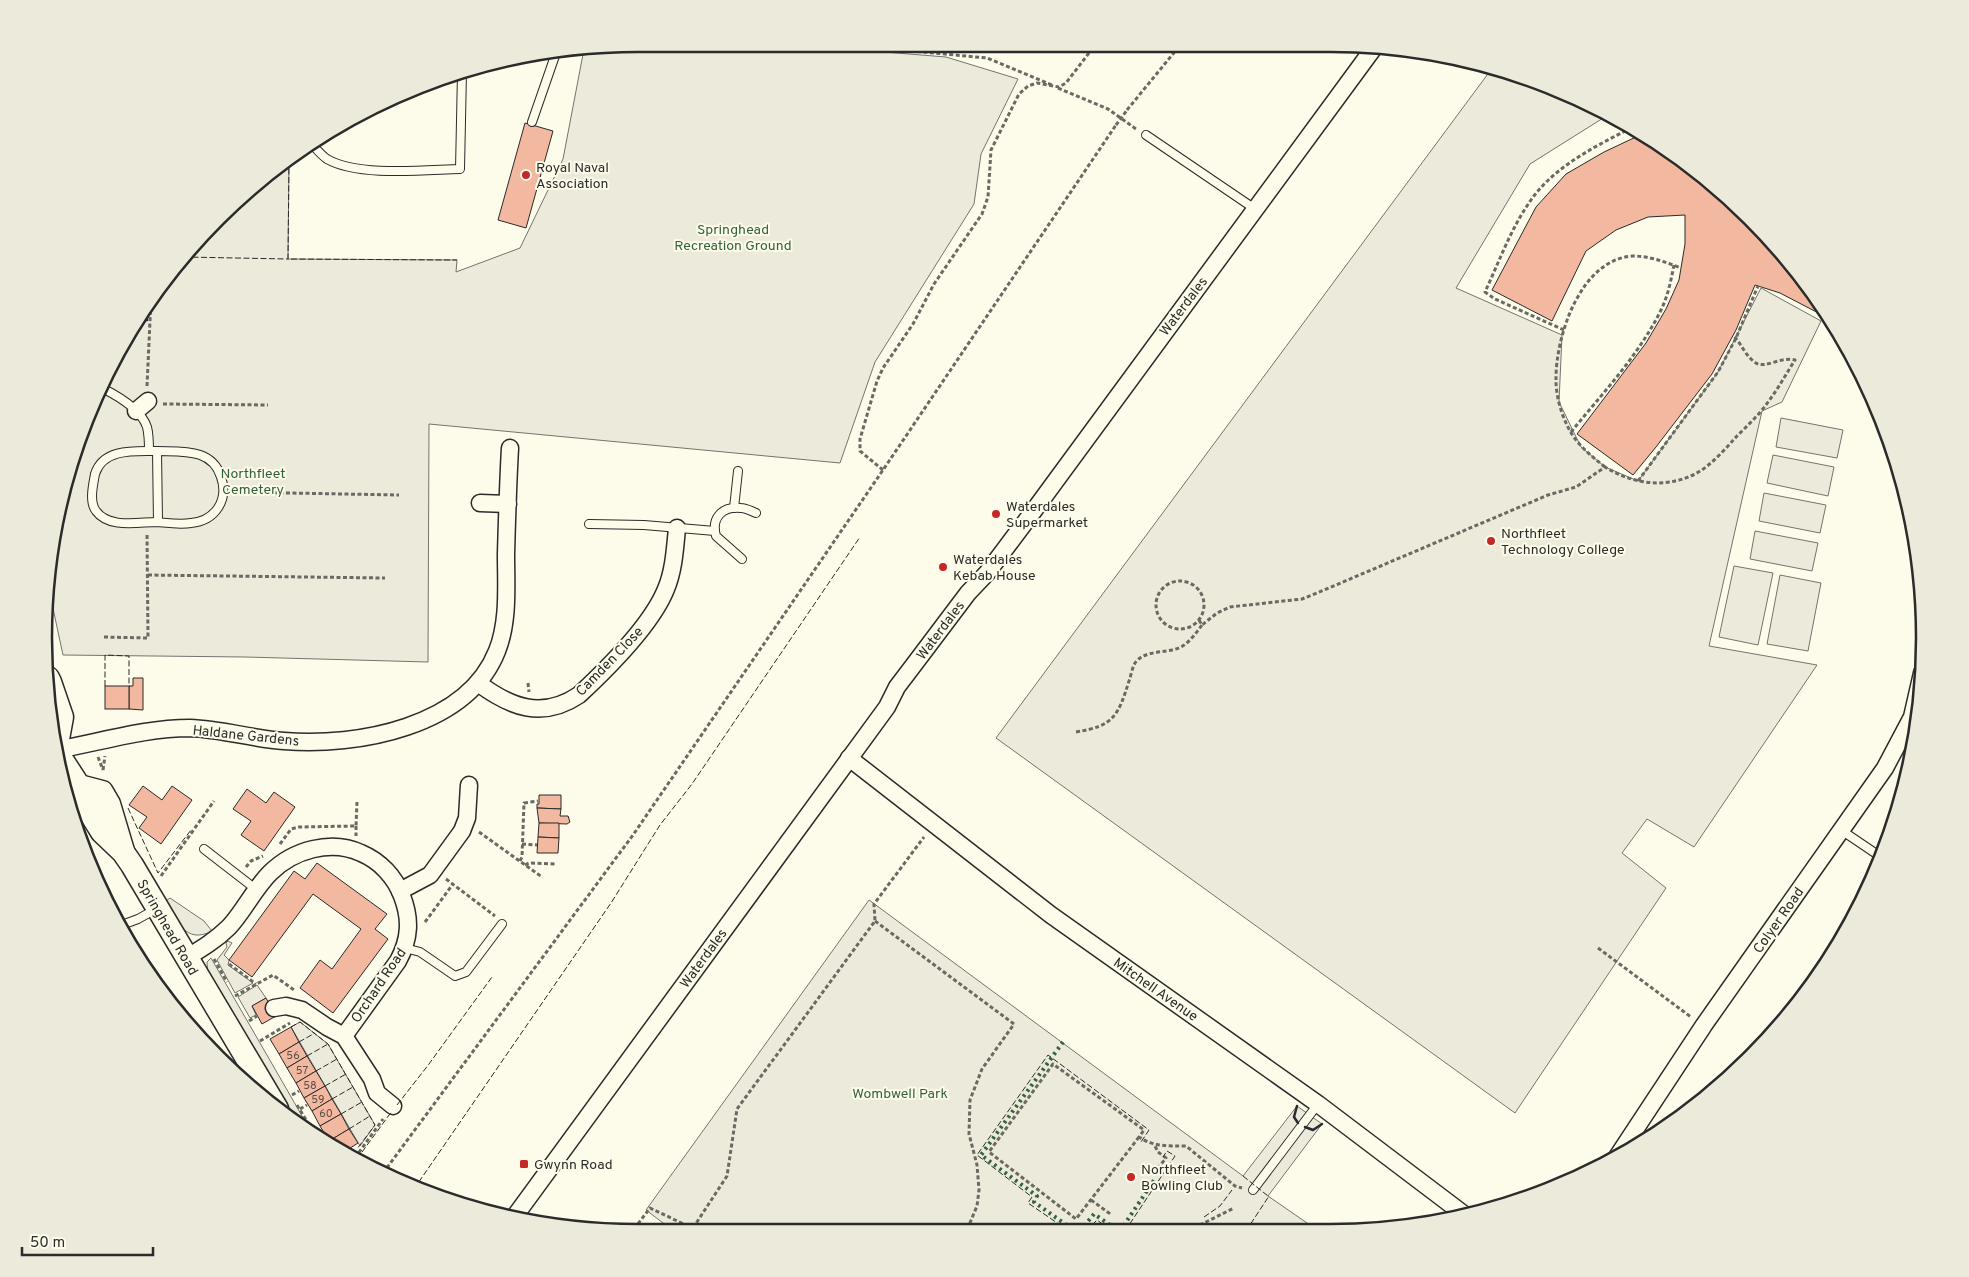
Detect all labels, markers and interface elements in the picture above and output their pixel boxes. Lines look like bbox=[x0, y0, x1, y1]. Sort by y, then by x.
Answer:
place label: Royal Naval Association bbox=[536, 160, 609, 193]
marker: Royal Naval Association bbox=[520, 169, 532, 181]
park label: Springhead Recreation Ground bbox=[674, 222, 792, 255]
street label: Waterdales bbox=[1157, 274, 1212, 340]
park label: Northfleet Cemetery bbox=[220, 466, 286, 499]
place label: Waterdales Supermarket bbox=[1006, 499, 1088, 532]
marker: Waterdales Supermarket bbox=[990, 508, 1002, 520]
place label: Northfleet Technology College bbox=[1501, 526, 1624, 559]
marker: Northfleet Technology College bbox=[1485, 535, 1497, 547]
place label: Waterdales Kebab House bbox=[953, 552, 1036, 585]
marker: Waterdales Kebab House bbox=[937, 561, 949, 573]
street label: Waterdales bbox=[914, 598, 969, 664]
street label: Camden Close bbox=[573, 624, 647, 700]
street label: Haldane Gardens bbox=[192, 722, 300, 751]
street label: Springhead Road bbox=[132, 877, 201, 979]
street label: Colyer Road bbox=[1750, 885, 1808, 957]
street label: Waterdales bbox=[677, 926, 731, 992]
street label: Orchard Road bbox=[348, 945, 410, 1026]
street label: Mitchell Avenue bbox=[1110, 955, 1201, 1026]
house number: 56 bbox=[286, 1049, 300, 1063]
house number: 57 bbox=[296, 1064, 308, 1078]
house number: 58 bbox=[303, 1079, 317, 1093]
park label: Wombwell Park bbox=[852, 1086, 948, 1103]
house number: 59 bbox=[311, 1093, 325, 1107]
house number: 60 bbox=[319, 1107, 333, 1121]
place label: Gwynn Road bbox=[534, 1157, 613, 1174]
marker: Gwynn Road bbox=[518, 1158, 530, 1170]
place label: Northfleet Bowling Club bbox=[1141, 1162, 1223, 1195]
marker: Northfleet Bowling Club bbox=[1125, 1171, 1137, 1183]
scale bar bbox=[22, 1224, 154, 1256]
text: 50 m bbox=[30, 1234, 65, 1253]

